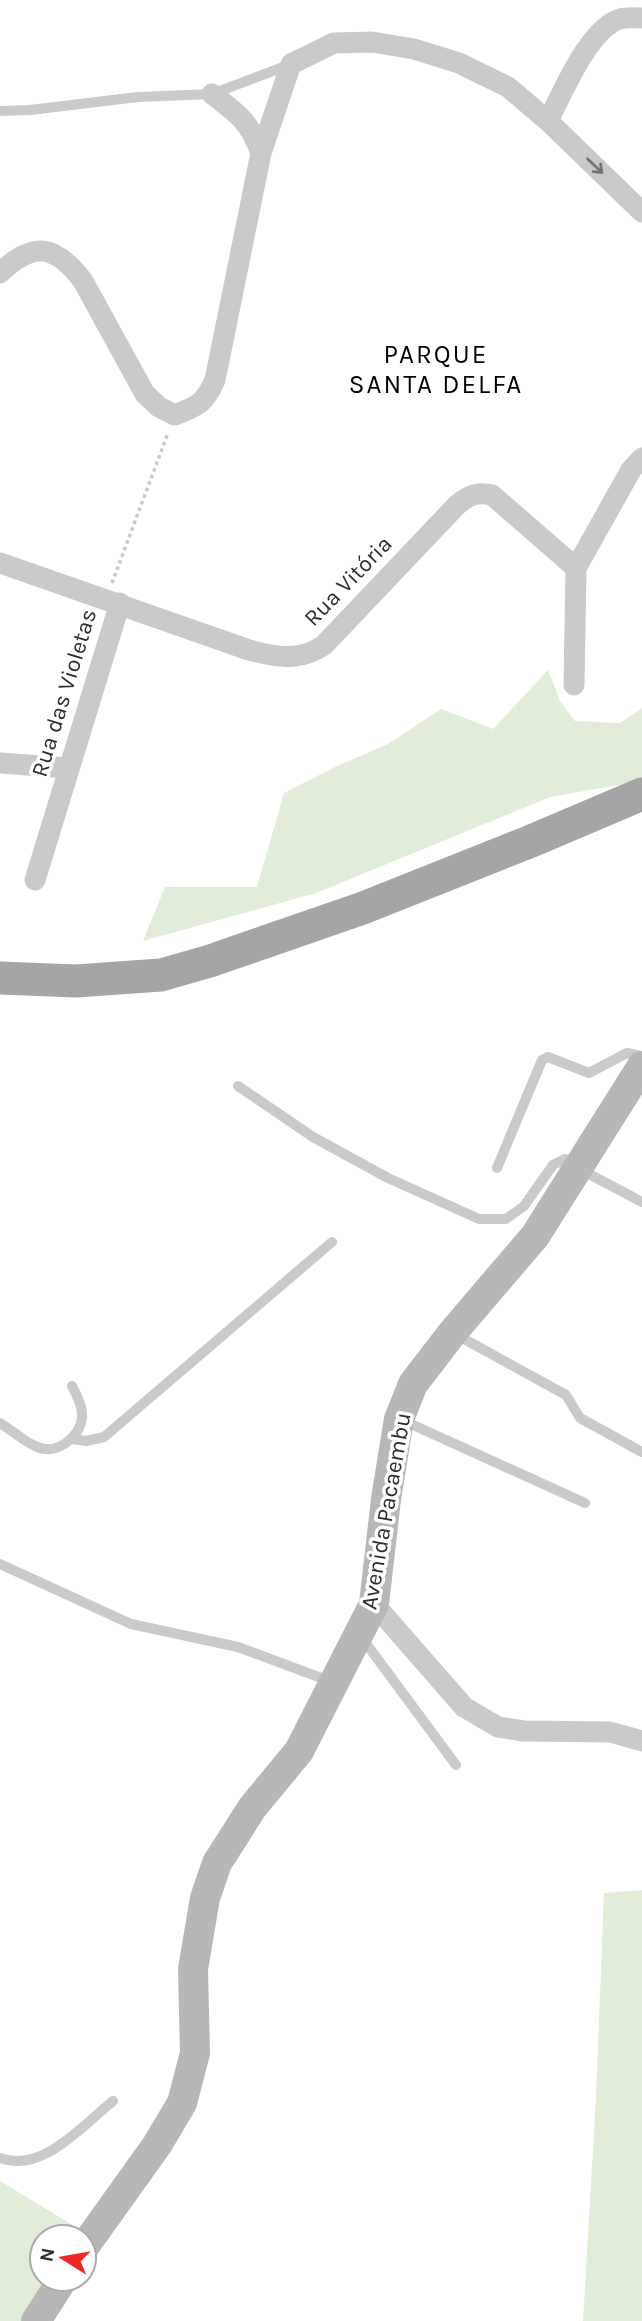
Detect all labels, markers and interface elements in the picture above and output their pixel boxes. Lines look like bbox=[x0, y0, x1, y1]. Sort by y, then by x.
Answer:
one-way arrow bbox=[586, 158, 603, 175]
district label: PARQUE SANTA DELFA bbox=[349, 339, 523, 400]
street label: Rua Vitória bbox=[298, 530, 398, 632]
street label: Rua das Violetas bbox=[26, 606, 102, 780]
street label: Avenida Pacaembu bbox=[355, 1410, 417, 1612]
north arrow bbox=[28, 2223, 98, 2293]
text: N bbox=[35, 2246, 59, 2264]

